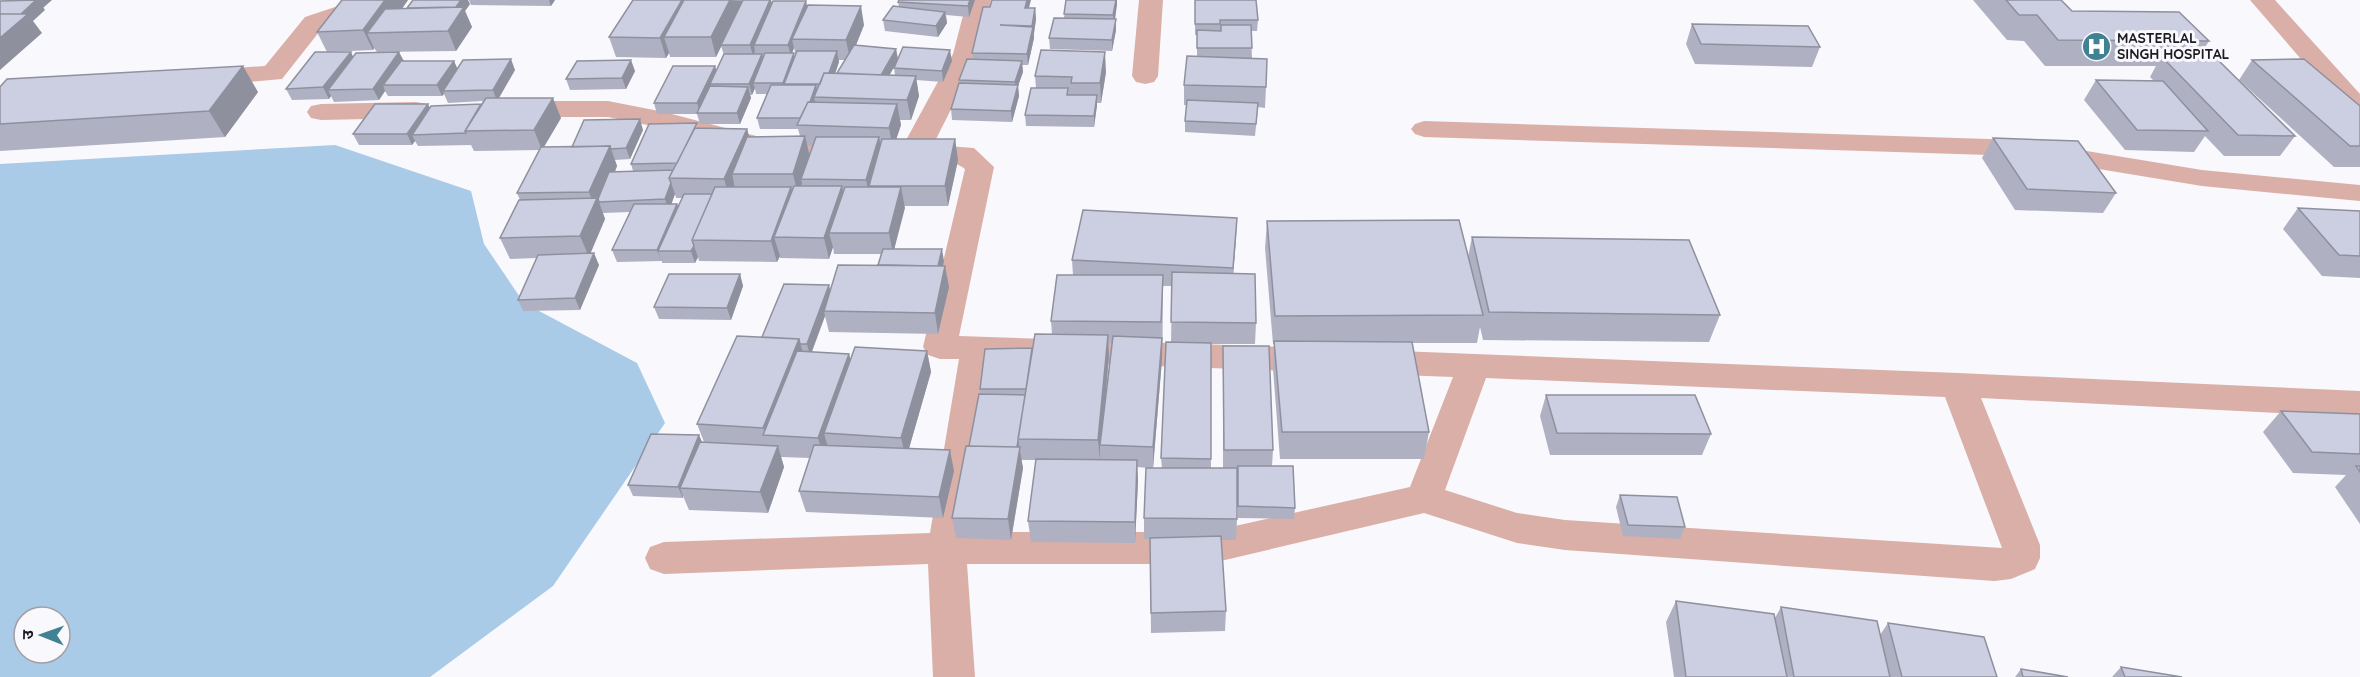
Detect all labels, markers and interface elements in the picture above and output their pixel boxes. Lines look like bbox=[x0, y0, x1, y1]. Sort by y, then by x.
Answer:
place label: MASTERLAL SINGH HOSPITAL bbox=[2117, 29, 2230, 63]
hospital icon: MASTERLAL SINGH HOSPITAL bbox=[2080, 30, 2112, 62]
north arrow bbox=[12, 605, 72, 665]
text: उ bbox=[17, 629, 37, 640]

